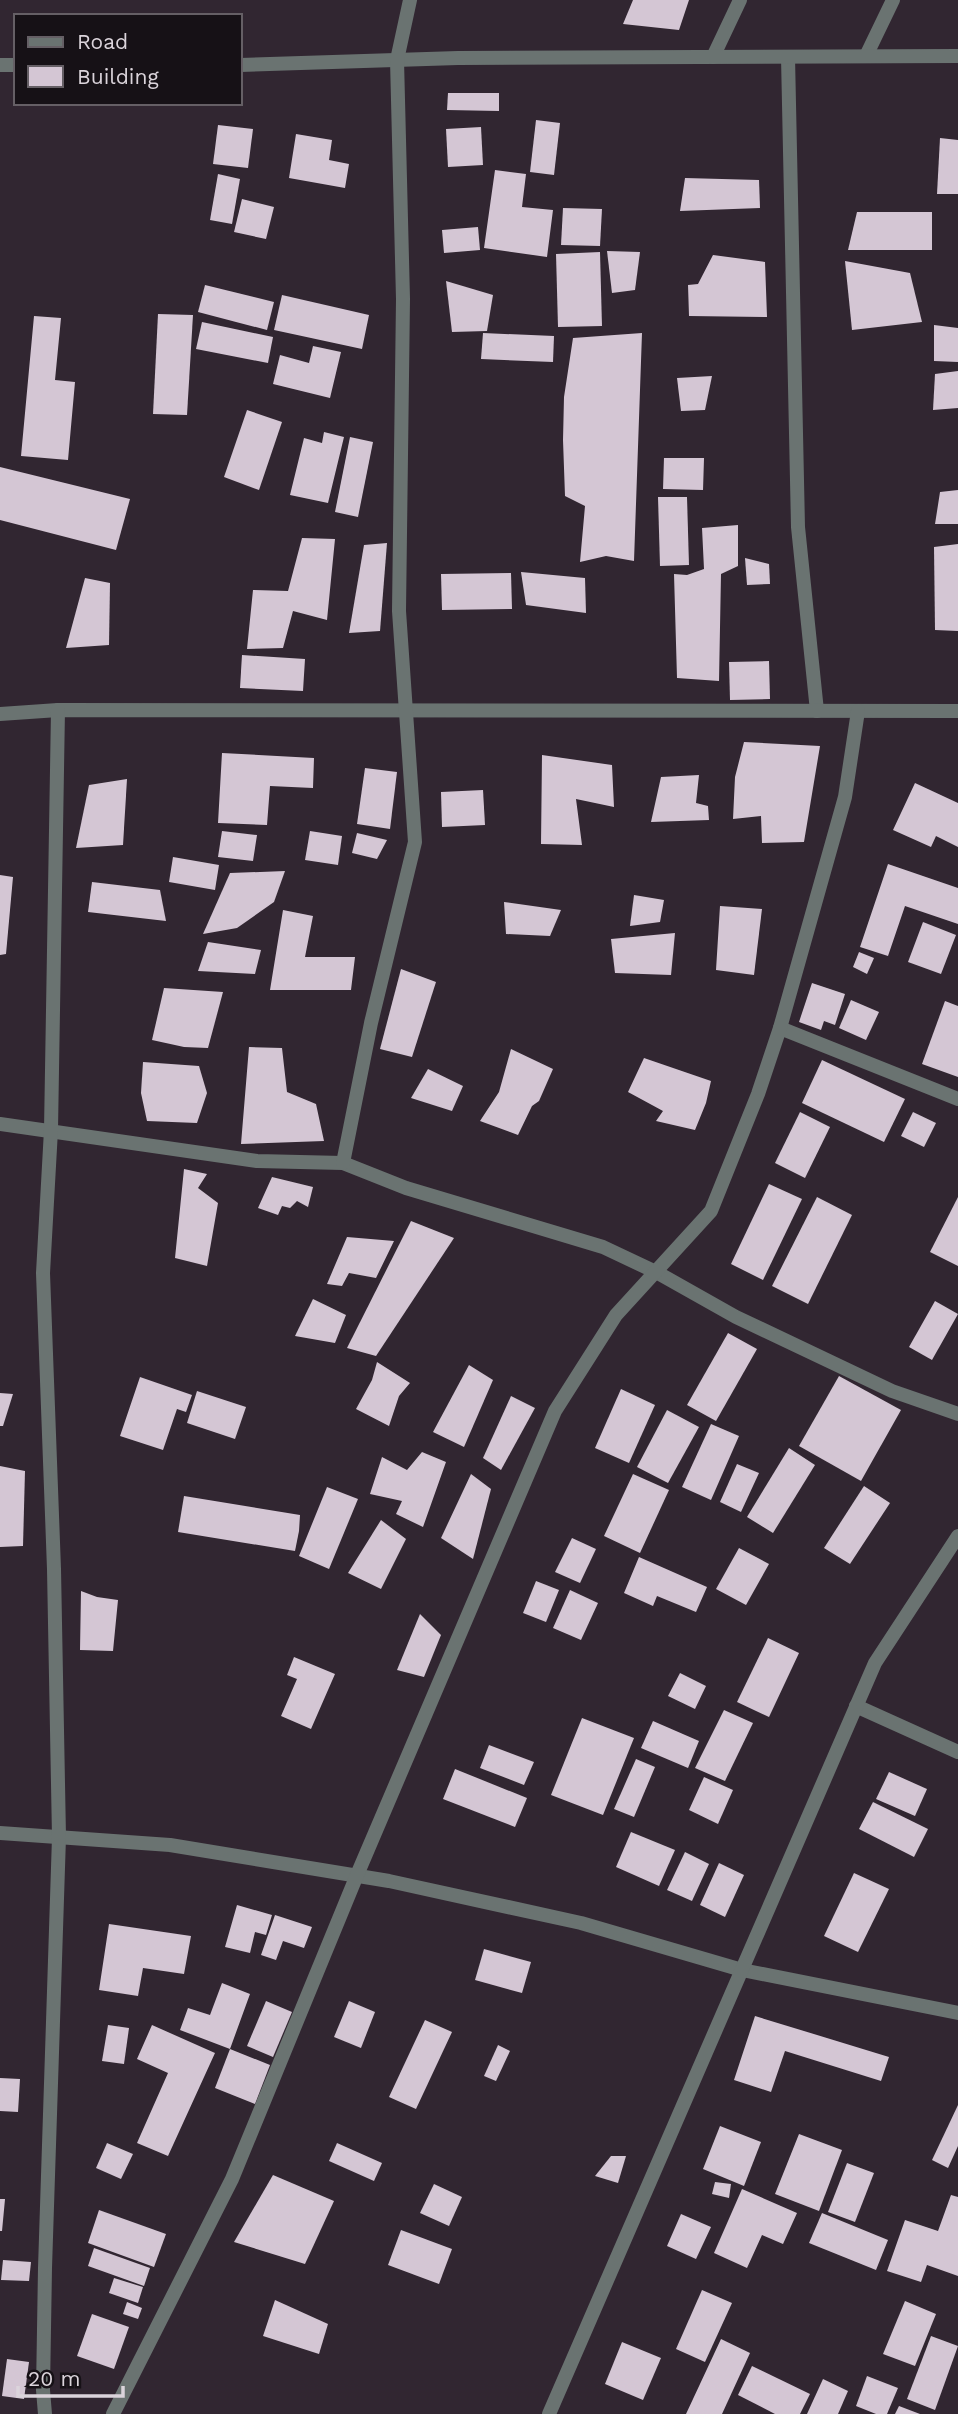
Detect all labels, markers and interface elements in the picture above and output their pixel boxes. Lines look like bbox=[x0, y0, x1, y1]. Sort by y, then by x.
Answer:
legend bbox=[14, 14, 242, 105]
text: Road bbox=[77, 29, 128, 54]
text: Building bbox=[77, 64, 159, 89]
scale bar bbox=[18, 2354, 122, 2398]
text: 20 m bbox=[28, 2366, 80, 2391]

